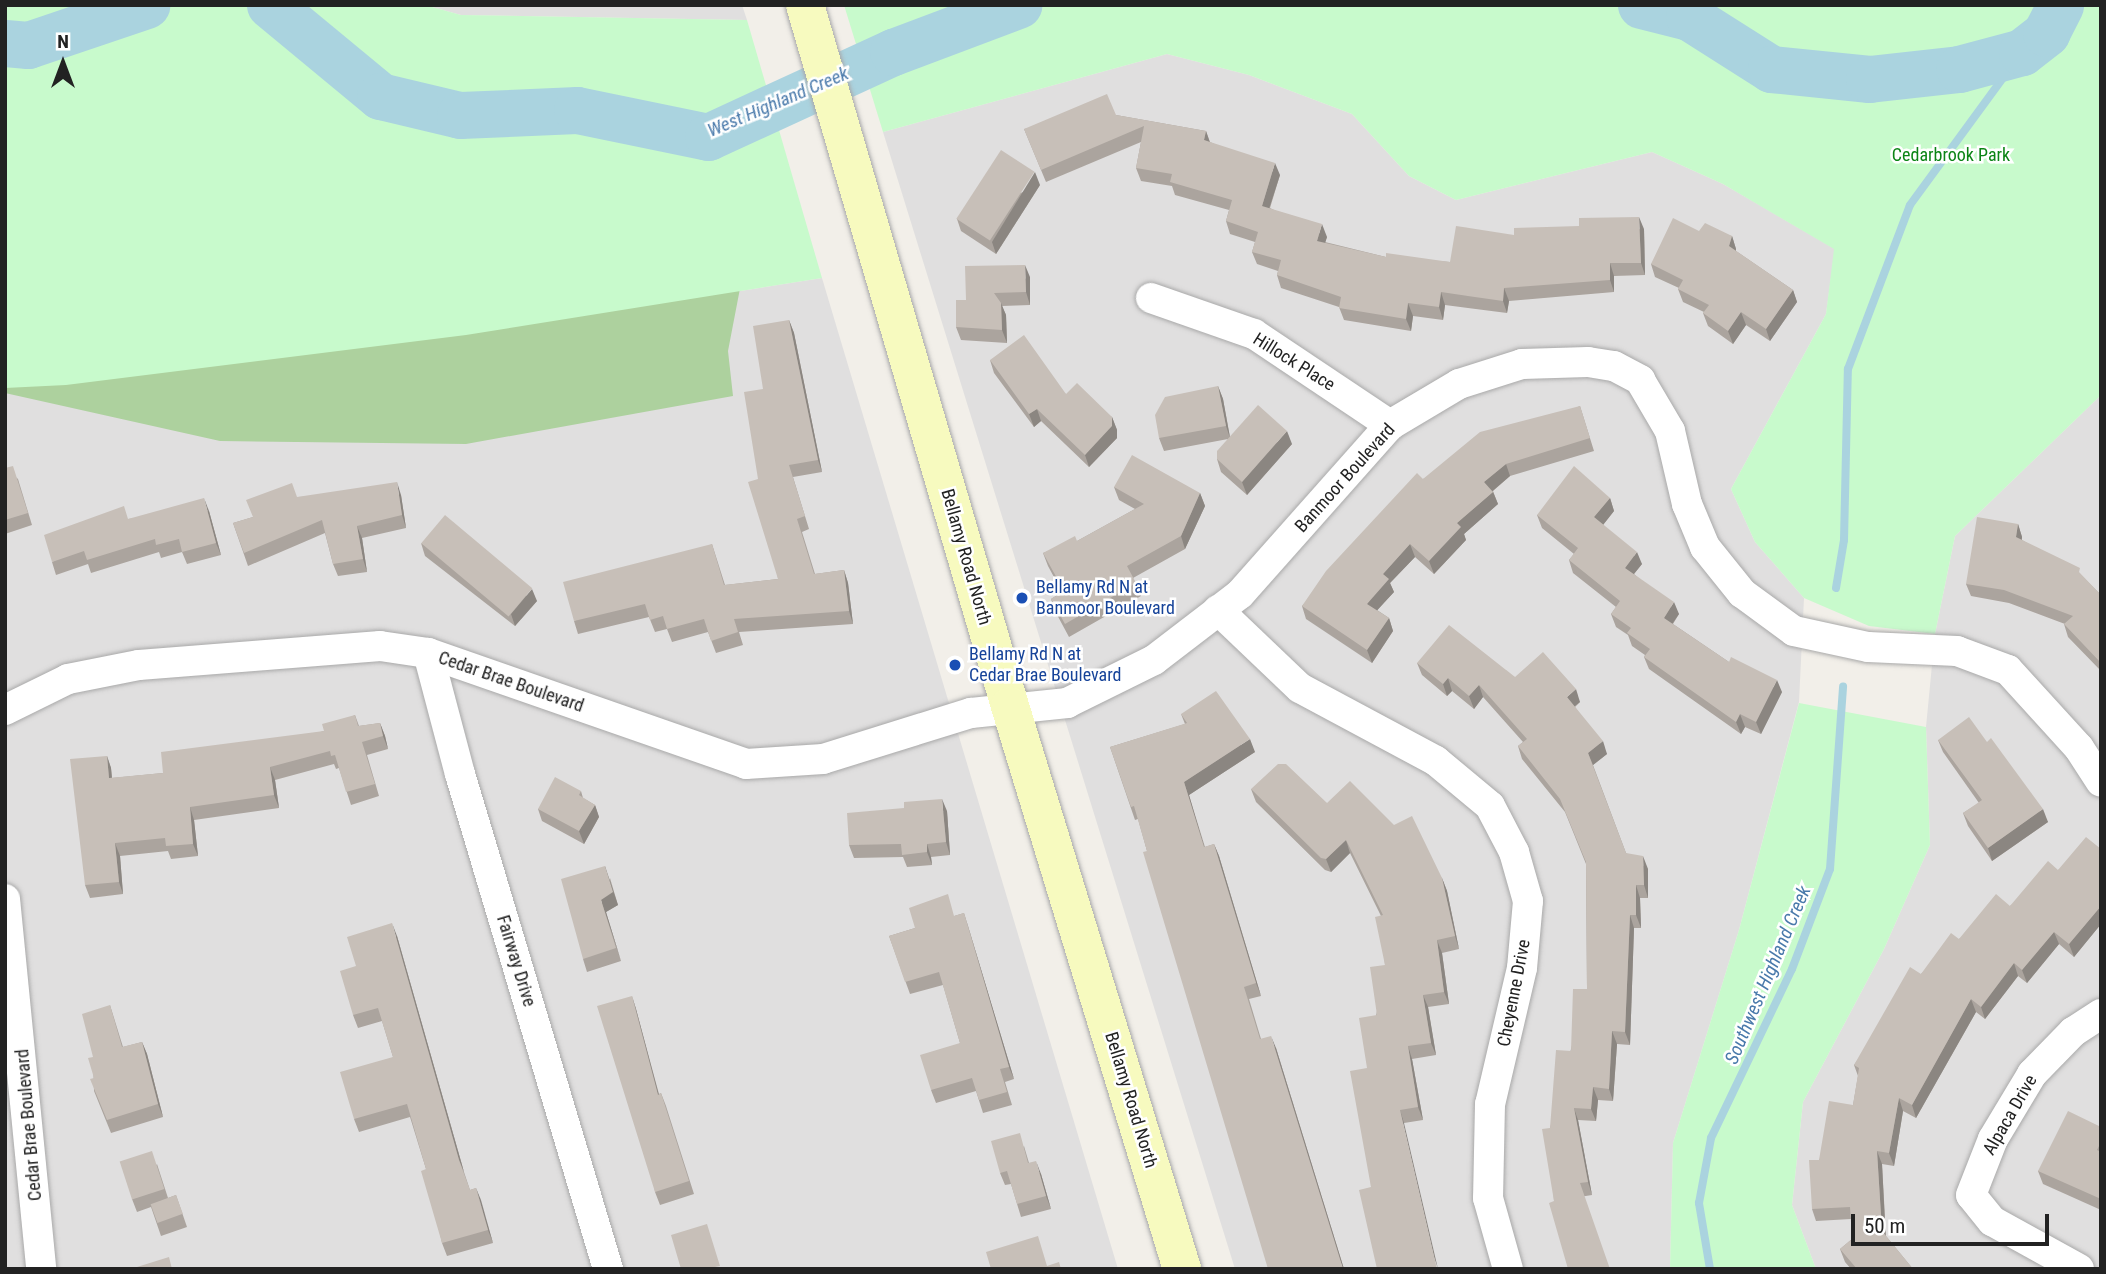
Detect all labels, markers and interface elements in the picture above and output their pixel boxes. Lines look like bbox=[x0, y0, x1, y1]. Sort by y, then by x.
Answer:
north arrow bbox=[28, 28, 98, 98]
text: N bbox=[57, 30, 69, 53]
water label: West Highland Creek bbox=[704, 62, 852, 142]
park label: Cedarbrook Park bbox=[1892, 144, 2010, 166]
street label: Hillock Place bbox=[1249, 328, 1339, 396]
street label: Banmoor Boulevard bbox=[1291, 419, 1399, 537]
street label: Bellamy Road North bbox=[936, 486, 996, 628]
place label: Bellamy Rd N at Banmoor Boulevard bbox=[1036, 577, 1175, 620]
marker: Bellamy Rd N at Banmoor Boulevard bbox=[1014, 590, 1030, 606]
place label: Bellamy Rd N at Cedar Brae Boulevard bbox=[969, 644, 1121, 686]
street label: Cedar Brae Boulevard bbox=[435, 647, 587, 717]
marker: Bellamy Rd N at Cedar Brae Boulevard bbox=[947, 657, 963, 673]
water label: Southwest Highland Creek bbox=[1720, 882, 1816, 1068]
street label: Fairway Drive bbox=[492, 913, 540, 1009]
street label: Cheyenne Drive bbox=[1493, 937, 1535, 1049]
street label: Bellamy Road North bbox=[1100, 1030, 1162, 1170]
street label: Cedar Brae Boulevard bbox=[12, 1048, 46, 1202]
street label: Alpaca Drive bbox=[1978, 1071, 2042, 1159]
scale bar bbox=[1854, 1200, 2052, 1244]
text: 50 m bbox=[1864, 1214, 1905, 1238]

